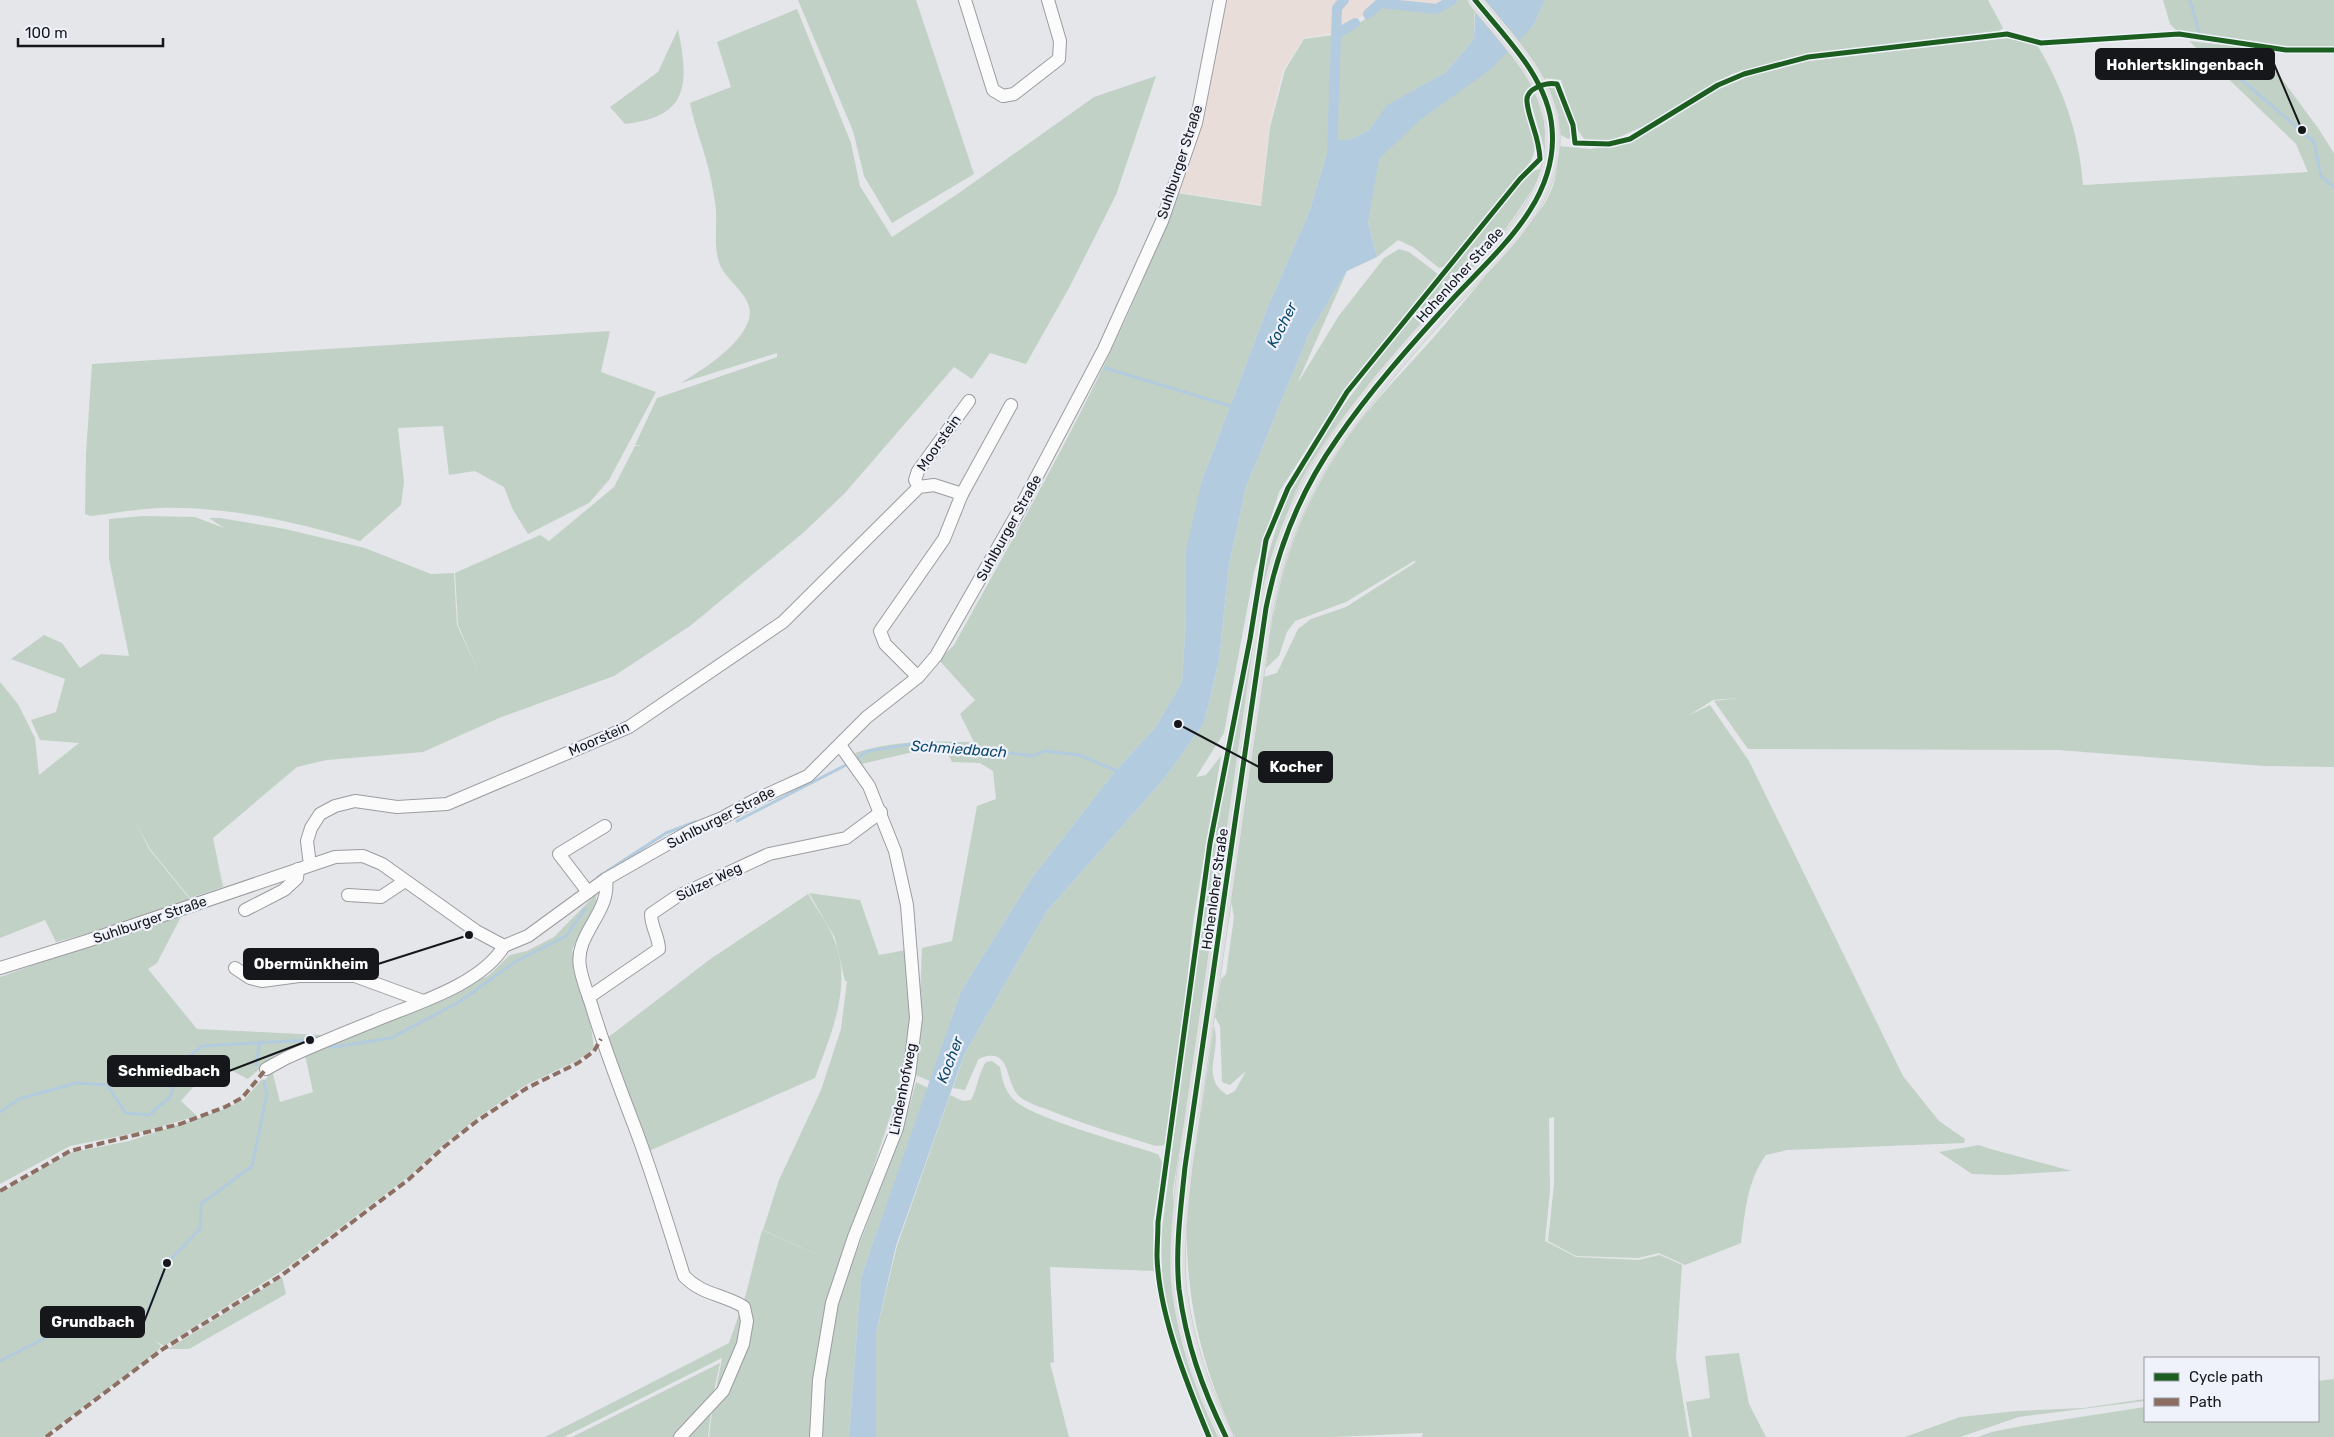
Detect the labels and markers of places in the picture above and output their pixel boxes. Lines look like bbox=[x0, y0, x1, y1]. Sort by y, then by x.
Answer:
callout: Hohlertsklingenbach bbox=[2096, 49, 2274, 79]
callout: Kocher bbox=[1259, 752, 1332, 782]
callout: Obermünkheim bbox=[244, 949, 378, 979]
callout: Schmiedbach bbox=[108, 1056, 229, 1086]
callout: Grundbach bbox=[41, 1307, 144, 1337]

